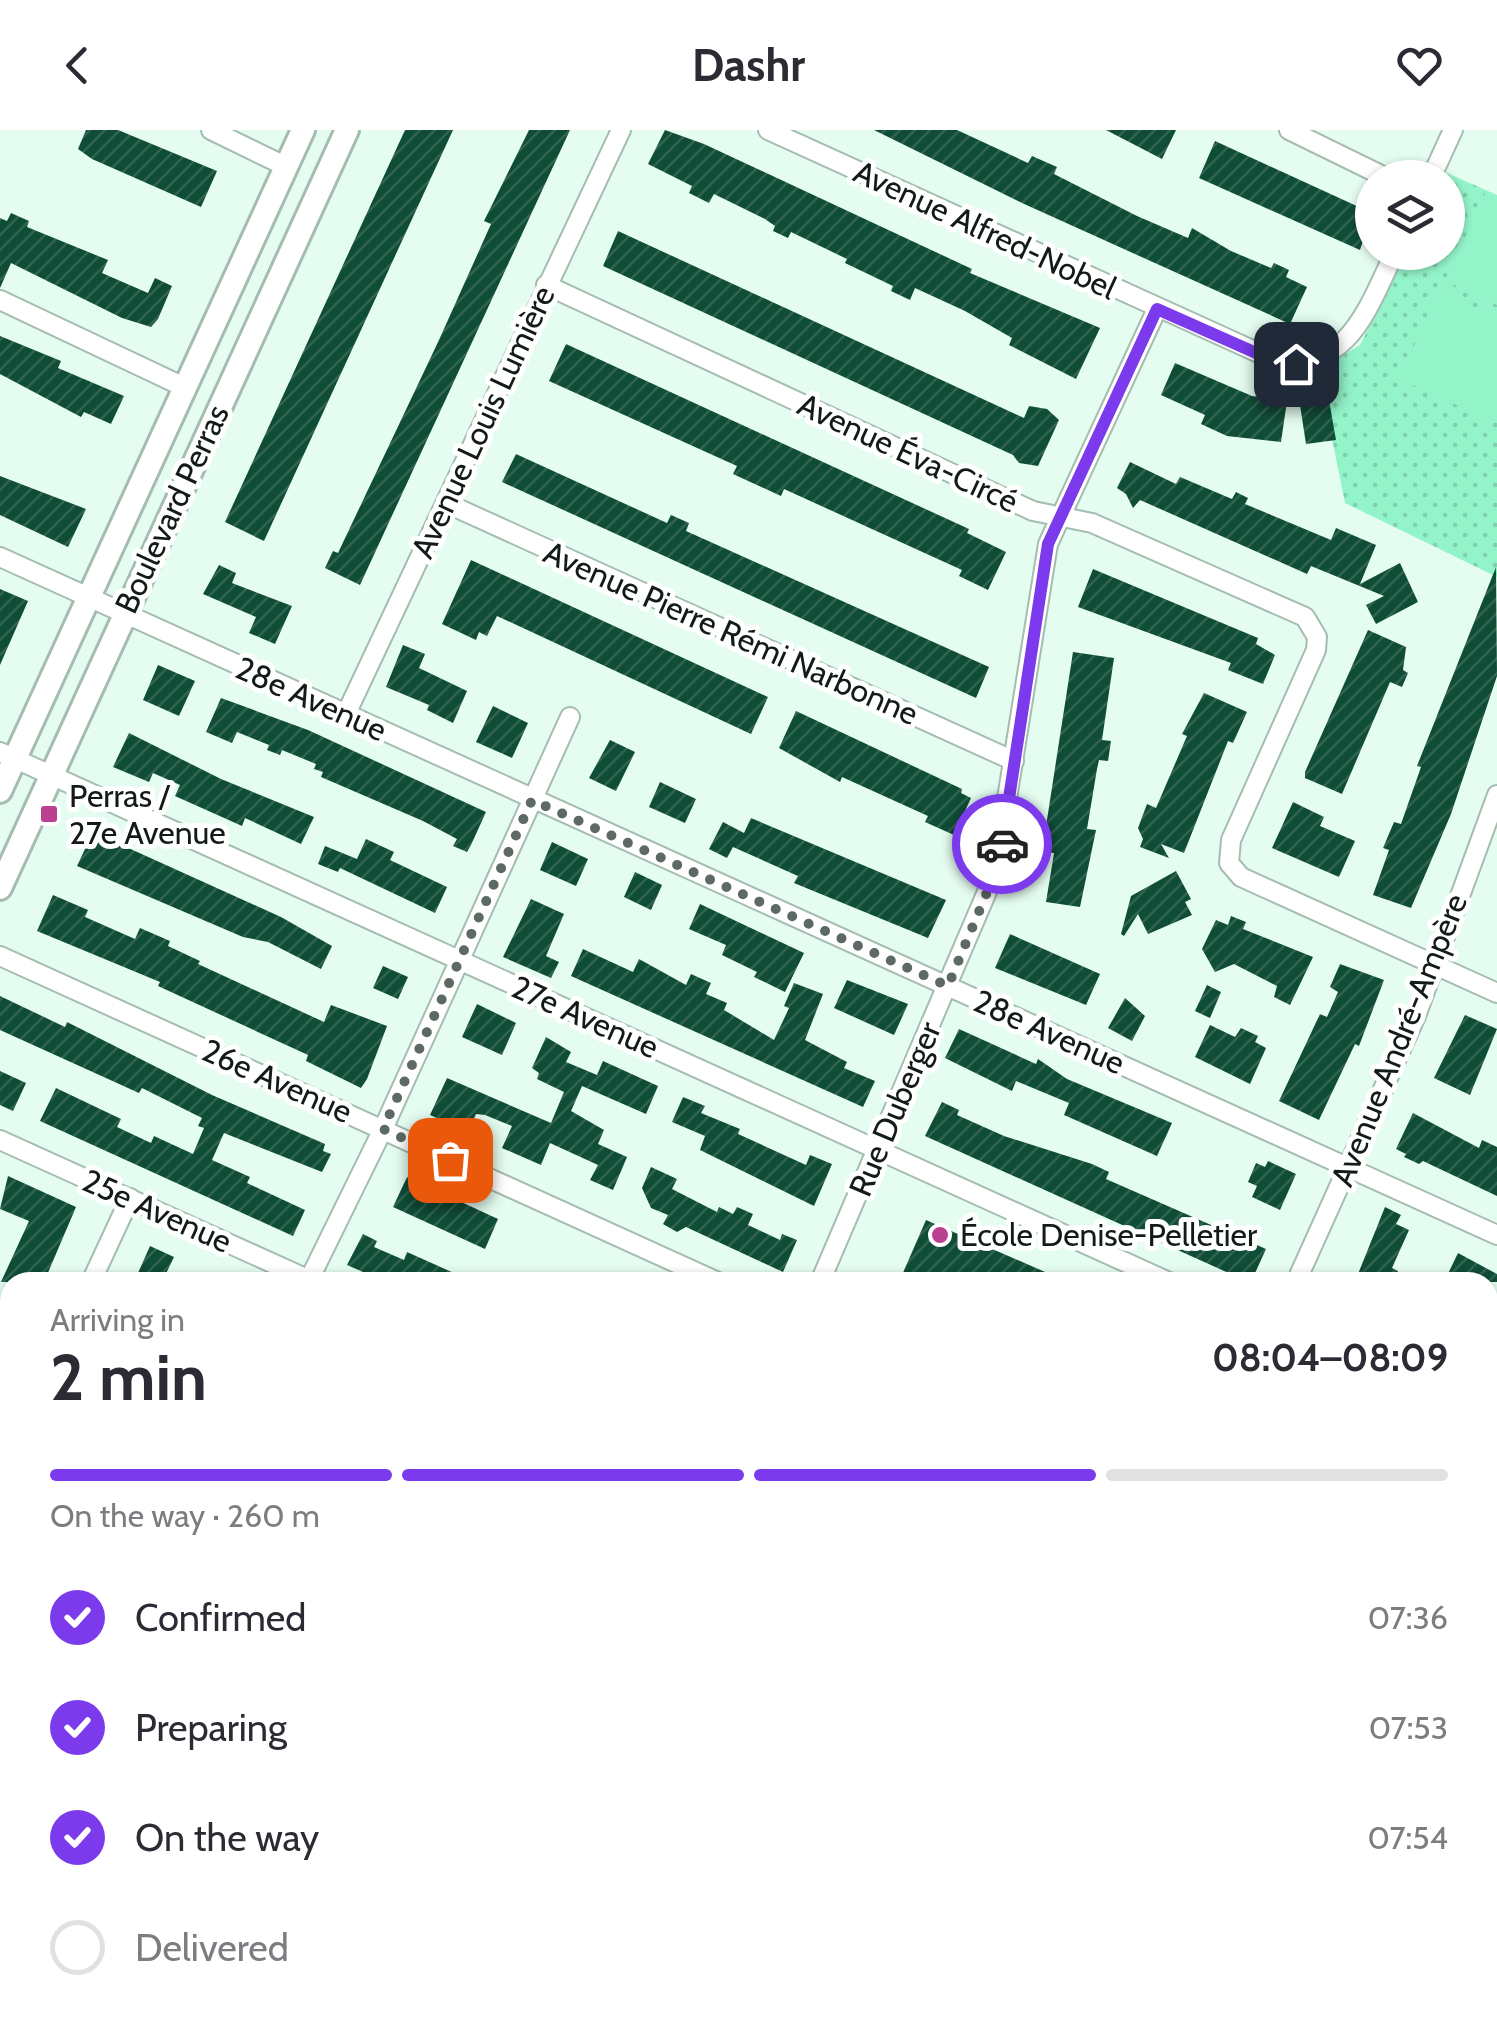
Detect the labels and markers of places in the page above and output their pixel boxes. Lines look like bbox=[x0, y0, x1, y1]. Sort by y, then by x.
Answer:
pin bbox=[1254, 322, 1339, 407]
place label: Perras / 27e Avenue bbox=[69, 776, 226, 852]
marker: Perras / 27e Avenue bbox=[38, 803, 60, 825]
pin bbox=[408, 1118, 493, 1203]
place label: École Denise-Pelletier bbox=[960, 1215, 1258, 1254]
marker: École Denise-Pelletier bbox=[929, 1224, 951, 1246]

